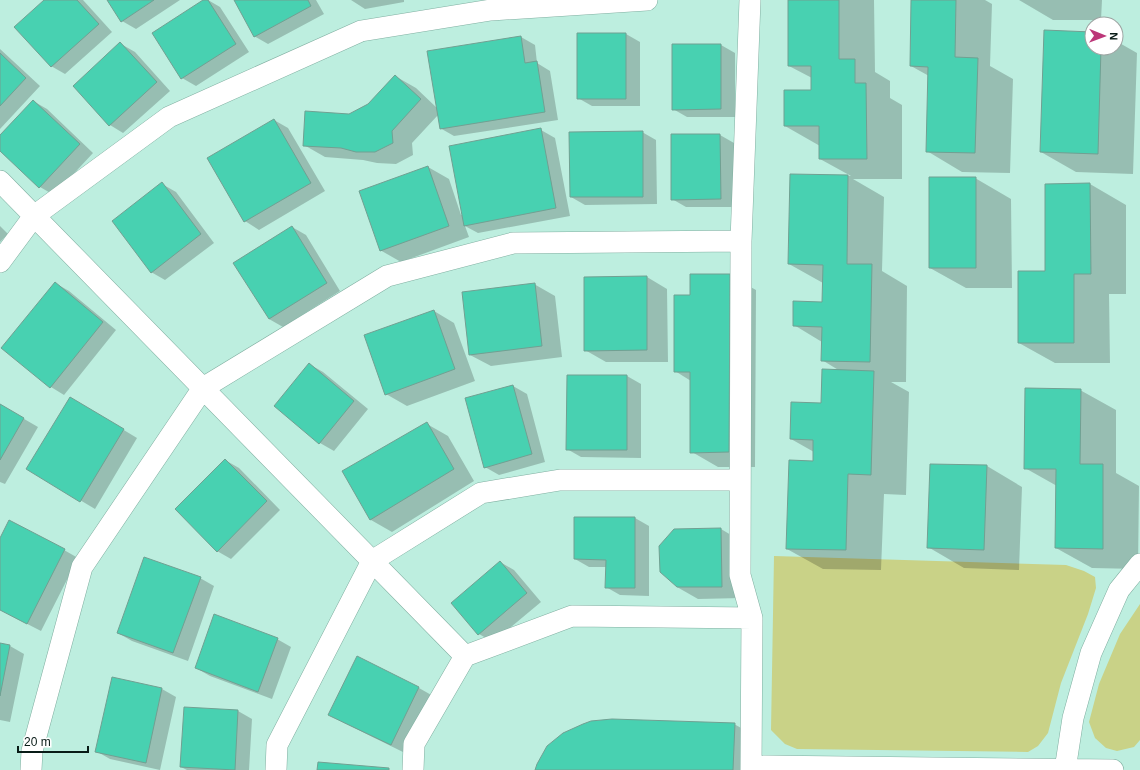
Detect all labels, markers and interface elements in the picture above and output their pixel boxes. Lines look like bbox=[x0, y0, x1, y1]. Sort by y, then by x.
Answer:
north arrow bbox=[1084, 16, 1124, 56]
text: N bbox=[1108, 32, 1120, 40]
scale bar bbox=[18, 728, 88, 754]
text: 20 m bbox=[24, 735, 51, 749]

